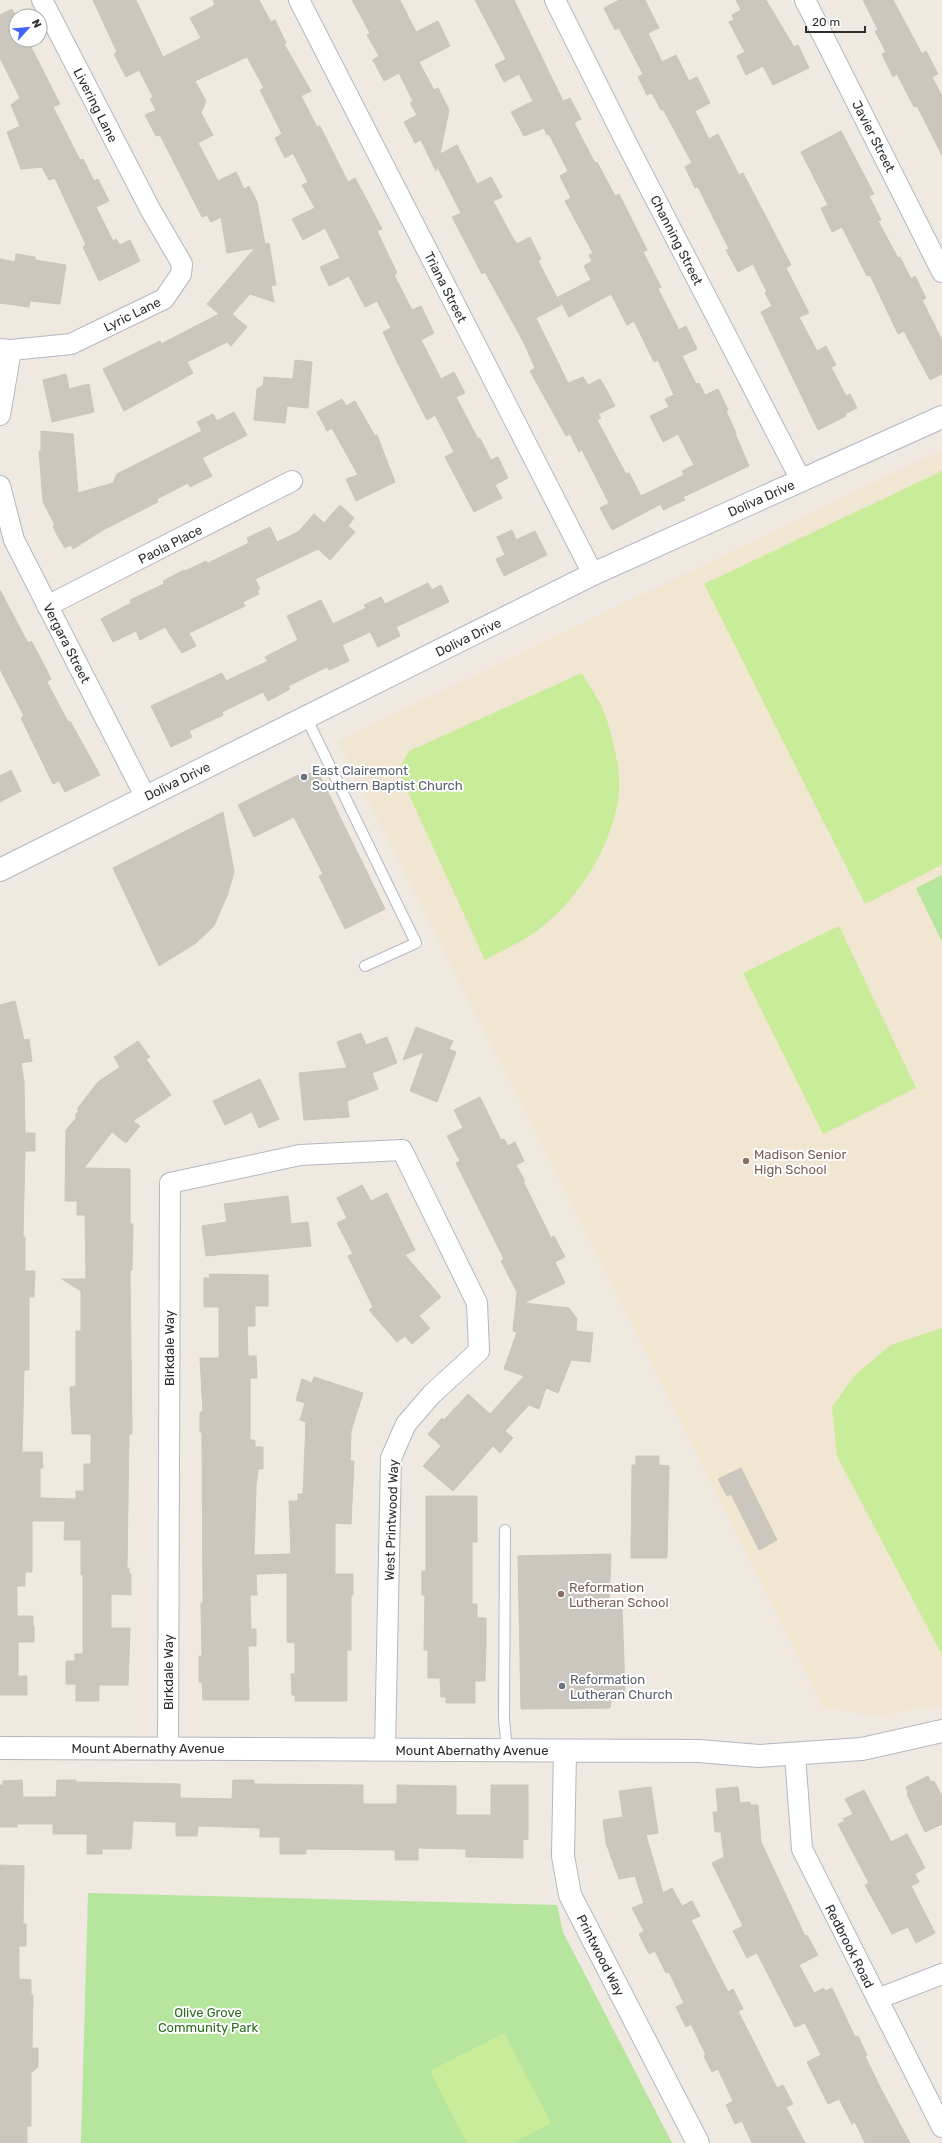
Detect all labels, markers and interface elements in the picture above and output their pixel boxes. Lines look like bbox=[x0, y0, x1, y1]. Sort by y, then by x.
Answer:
north arrow bbox=[8, 8, 48, 48]
scale bar bbox=[806, 8, 865, 34]
text: 20 m bbox=[812, 15, 840, 29]
text: N bbox=[29, 17, 44, 30]
street label: Livering Lane bbox=[70, 66, 121, 145]
street label: Javier Street bbox=[849, 98, 898, 175]
street label: Channing Street bbox=[646, 193, 706, 288]
street label: Triana Street bbox=[421, 249, 470, 325]
street label: Lyric Lane bbox=[101, 294, 163, 335]
street label: Doliva Drive bbox=[726, 477, 797, 520]
street label: Paola Place bbox=[136, 522, 205, 567]
street label: Vergara Street bbox=[39, 601, 93, 686]
street label: Doliva Drive bbox=[433, 615, 504, 660]
street label: Doliva Drive bbox=[142, 759, 213, 804]
place label: East Clairemont Southern Baptist Church bbox=[312, 763, 463, 793]
marker: East Clairemont Southern Baptist Church bbox=[299, 772, 309, 782]
place label: Madison Senior High School bbox=[754, 1147, 846, 1178]
marker: Madison Senior High School bbox=[741, 1156, 751, 1166]
street label: Birkdale Way bbox=[162, 1310, 177, 1386]
street label: West Printwood Way bbox=[382, 1459, 401, 1581]
place label: Reformation Lutheran School bbox=[569, 1580, 669, 1610]
marker: Reformation Lutheran School bbox=[556, 1589, 566, 1599]
street label: Birkdale Way bbox=[161, 1634, 176, 1710]
place label: Reformation Lutheran Church bbox=[570, 1672, 673, 1702]
marker: Reformation Lutheran Church bbox=[557, 1681, 567, 1691]
street label: Mount Abernathy Avenue bbox=[72, 1741, 224, 1756]
street label: Mount Abernathy Avenue bbox=[396, 1743, 548, 1758]
street label: Redbrook Road bbox=[822, 1902, 877, 1990]
street label: Printwood Way bbox=[574, 1912, 628, 1999]
park label: Olive Grove Community Park bbox=[158, 2005, 258, 2035]

